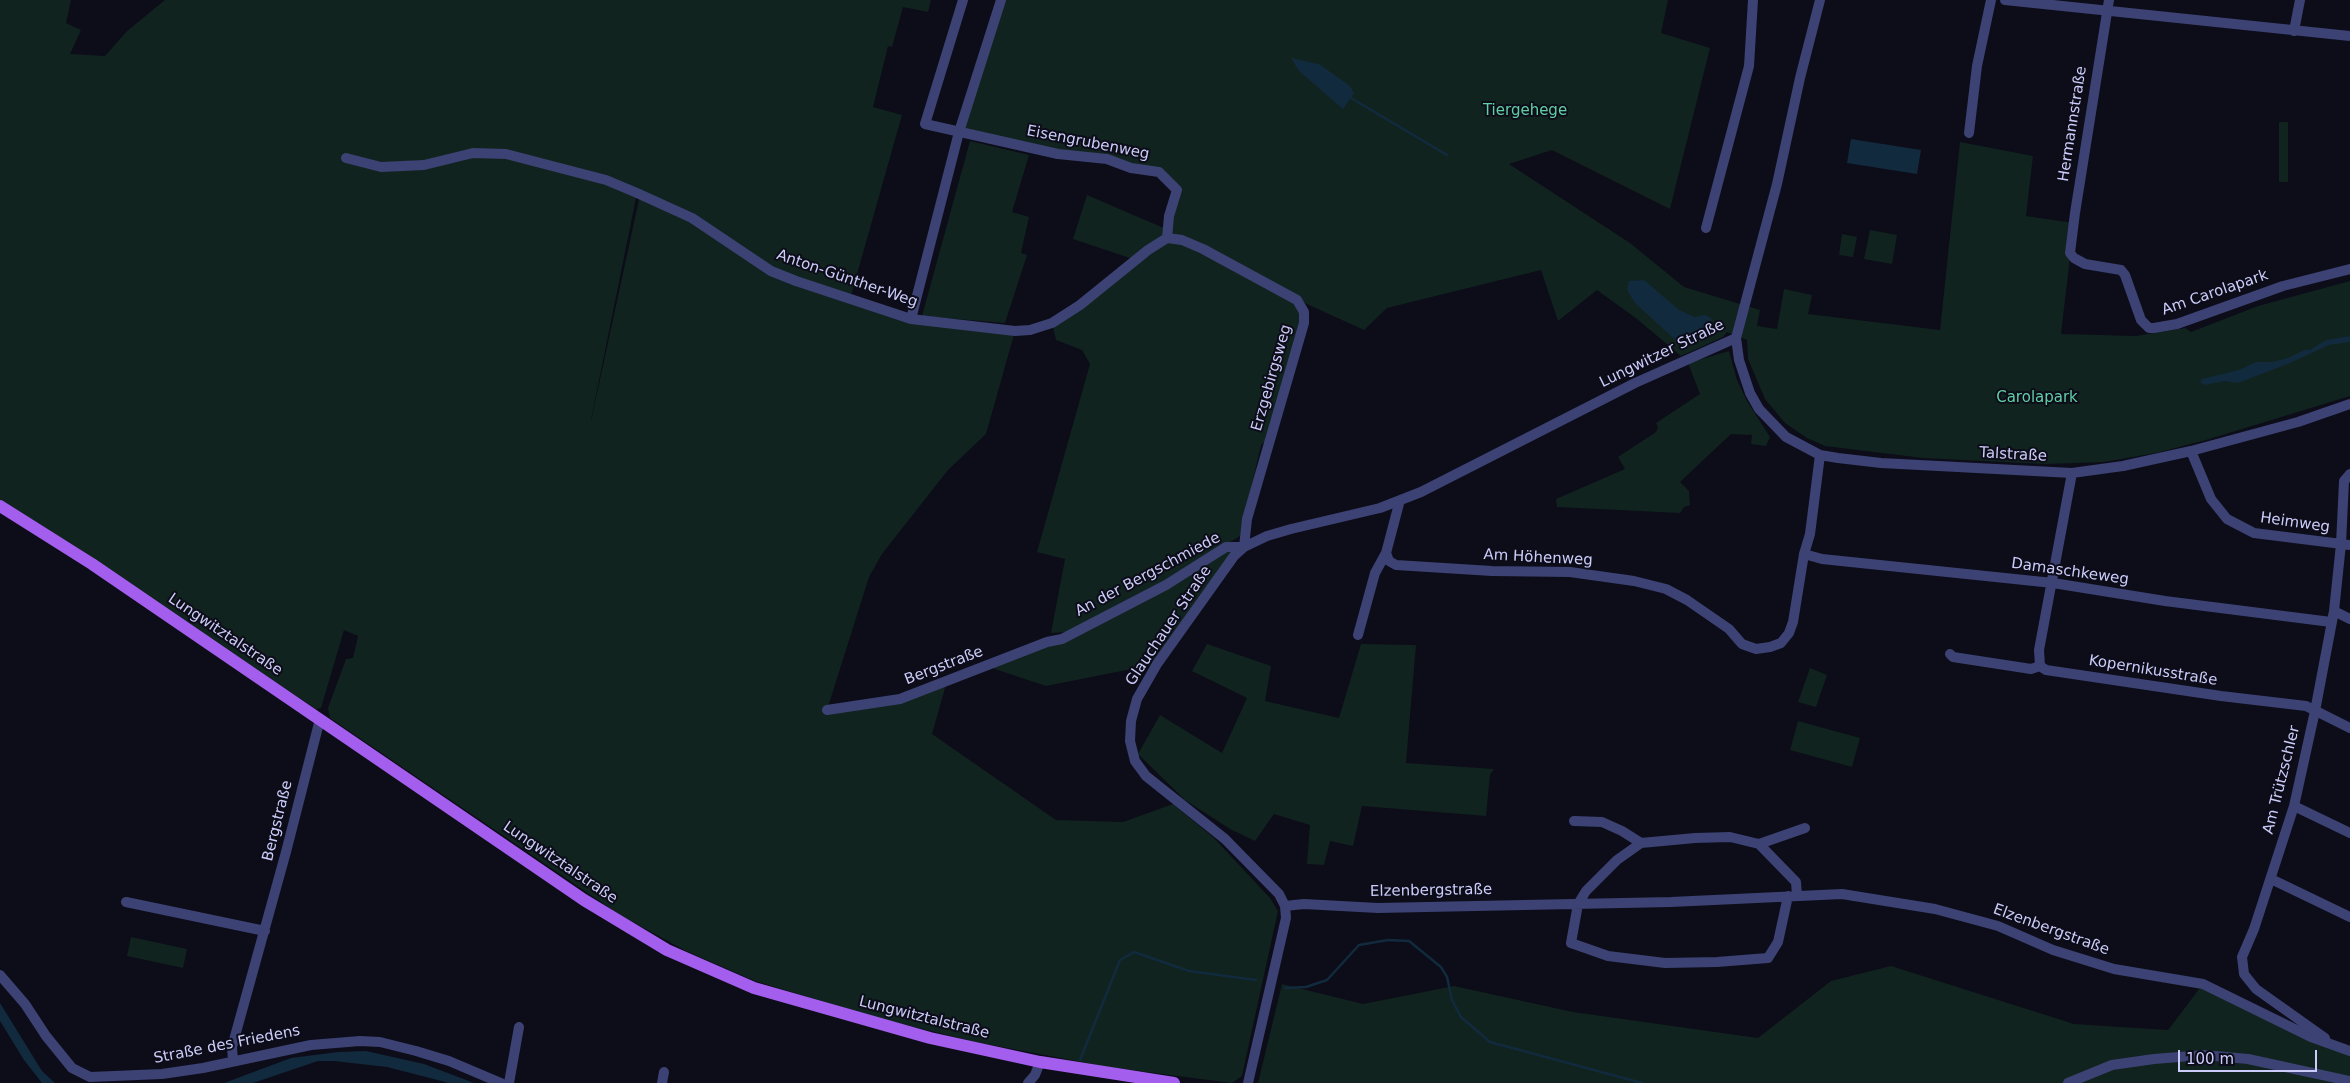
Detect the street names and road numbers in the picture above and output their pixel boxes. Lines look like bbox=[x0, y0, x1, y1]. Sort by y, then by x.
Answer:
street label: Hermannstraße bbox=[2055, 65, 2091, 183]
street label: Eisengrubenweg bbox=[1025, 122, 1151, 164]
street label: Anton-Günther-Weg bbox=[774, 246, 920, 312]
street label: Am Carolapark bbox=[2159, 266, 2271, 320]
street label: Lungwitzer Straße bbox=[1597, 316, 1727, 392]
street label: Erzgebirgsweg bbox=[1248, 323, 1296, 433]
street label: Talstraße bbox=[1979, 444, 2047, 466]
street label: Heimweg bbox=[2259, 509, 2331, 537]
street label: An der Bergschmiede bbox=[1072, 529, 1224, 621]
street label: Am Höhenweg bbox=[1483, 546, 1593, 570]
street label: Damaschkeweg bbox=[2010, 555, 2130, 589]
street label: Glauchauer Straße bbox=[1122, 563, 1216, 689]
street label: Lungwitztalstraße bbox=[165, 590, 285, 680]
street label: Bergstraße bbox=[902, 643, 986, 689]
street label: Kopernikusstraße bbox=[2087, 652, 2219, 690]
street label: Am Trützschler bbox=[2260, 724, 2304, 836]
street label: Bergstraße bbox=[259, 779, 297, 863]
street label: Lungwitztalstraße bbox=[500, 818, 620, 908]
street label: Elzenbergstraße bbox=[1370, 881, 1492, 901]
street label: Elzenbergstraße bbox=[1991, 901, 2111, 959]
street label: Lungwitztalstraße bbox=[857, 993, 991, 1043]
street label: Straße des Friedens bbox=[152, 1022, 302, 1068]

